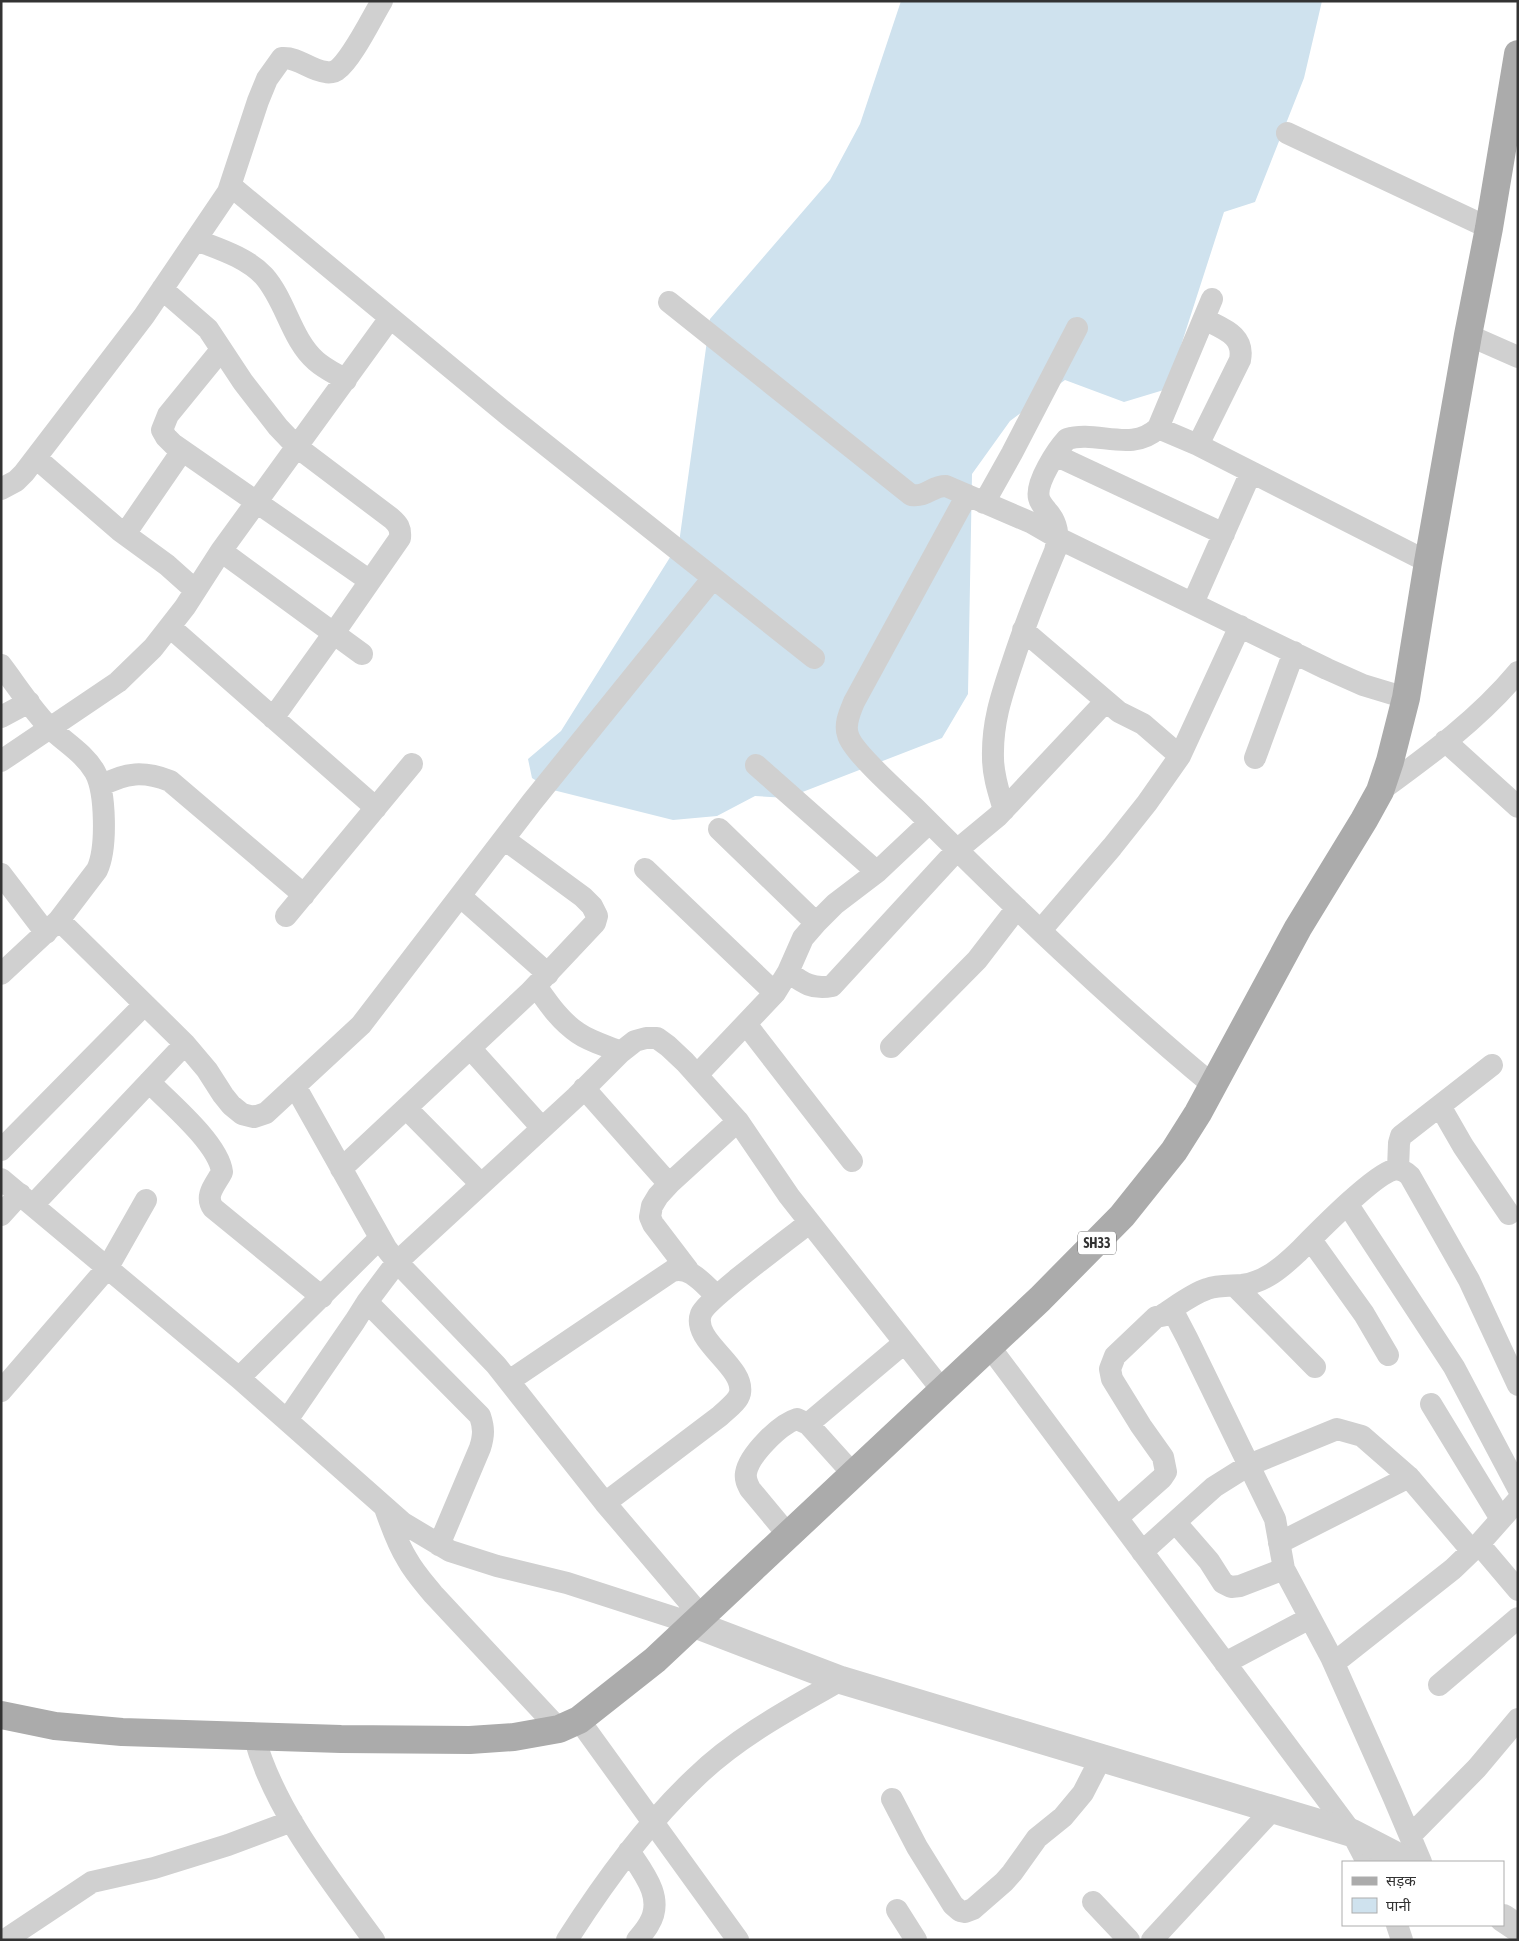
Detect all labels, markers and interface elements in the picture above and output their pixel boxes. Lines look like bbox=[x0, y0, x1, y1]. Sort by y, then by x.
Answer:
road number: SH33 bbox=[1078, 1232, 1116, 1254]
legend bbox=[1342, 1861, 1504, 1926]
text: सड़क bbox=[1386, 1872, 1416, 1889]
text: पानी bbox=[1386, 1897, 1412, 1914]

